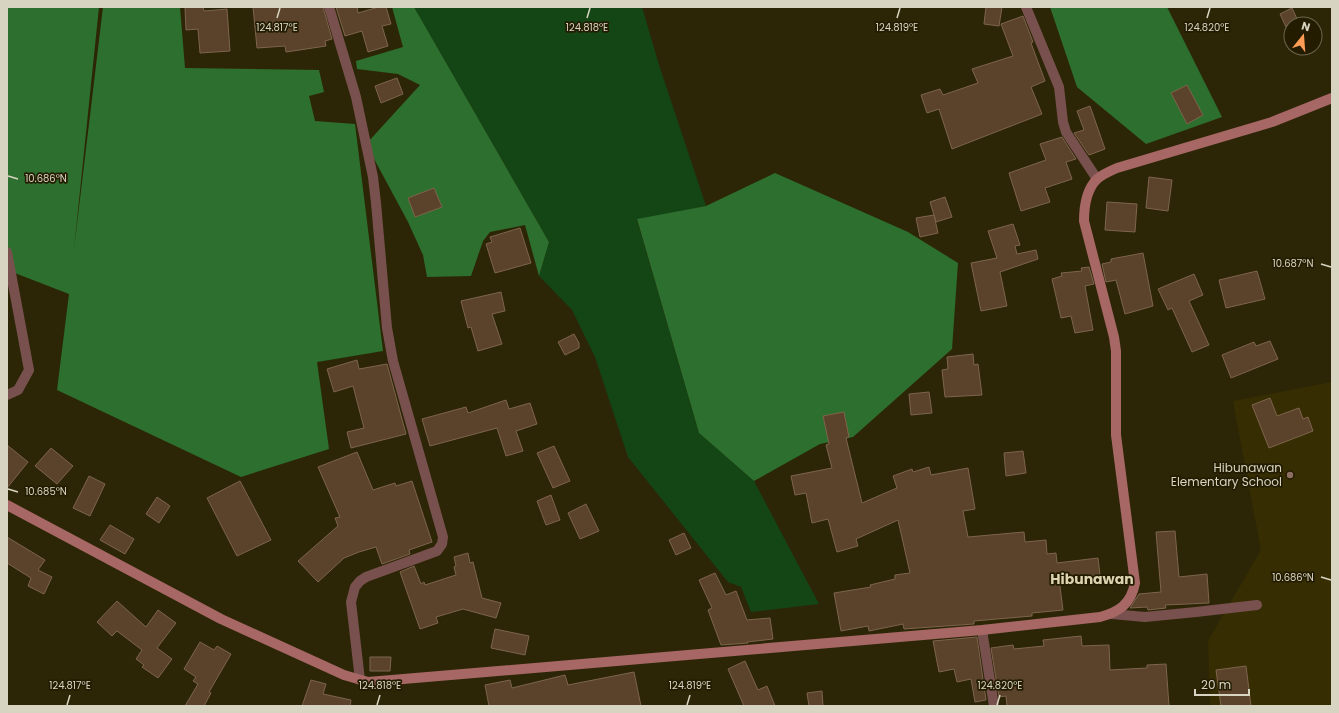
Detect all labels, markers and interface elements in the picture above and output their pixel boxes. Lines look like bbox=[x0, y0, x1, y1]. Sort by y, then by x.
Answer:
north arrow bbox=[1283, 16, 1323, 56]
text: N bbox=[1300, 18, 1312, 35]
text: 124.817°E bbox=[256, 20, 298, 35]
text: 124.818°E bbox=[566, 20, 608, 35]
text: 124.819°E bbox=[876, 20, 918, 35]
text: 124.820°E bbox=[1185, 20, 1229, 35]
text: 10.686°N bbox=[25, 171, 67, 186]
text: 10.687°N bbox=[1273, 256, 1313, 271]
place label: Hibunawan Elementary School bbox=[1171, 459, 1282, 490]
marker: Hibunawan Elementary School bbox=[1285, 470, 1295, 480]
text: 10.685°N bbox=[25, 484, 67, 499]
district label: Hibunawan bbox=[1050, 569, 1134, 589]
text: 10.686°N bbox=[1272, 570, 1314, 585]
scale bar bbox=[1195, 671, 1249, 697]
text: 20 m bbox=[1201, 676, 1231, 693]
text: 124.817°E bbox=[49, 678, 91, 693]
text: 124.818°E bbox=[359, 678, 401, 693]
text: 124.819°E bbox=[669, 678, 711, 693]
text: 124.820°E bbox=[978, 678, 1022, 693]

